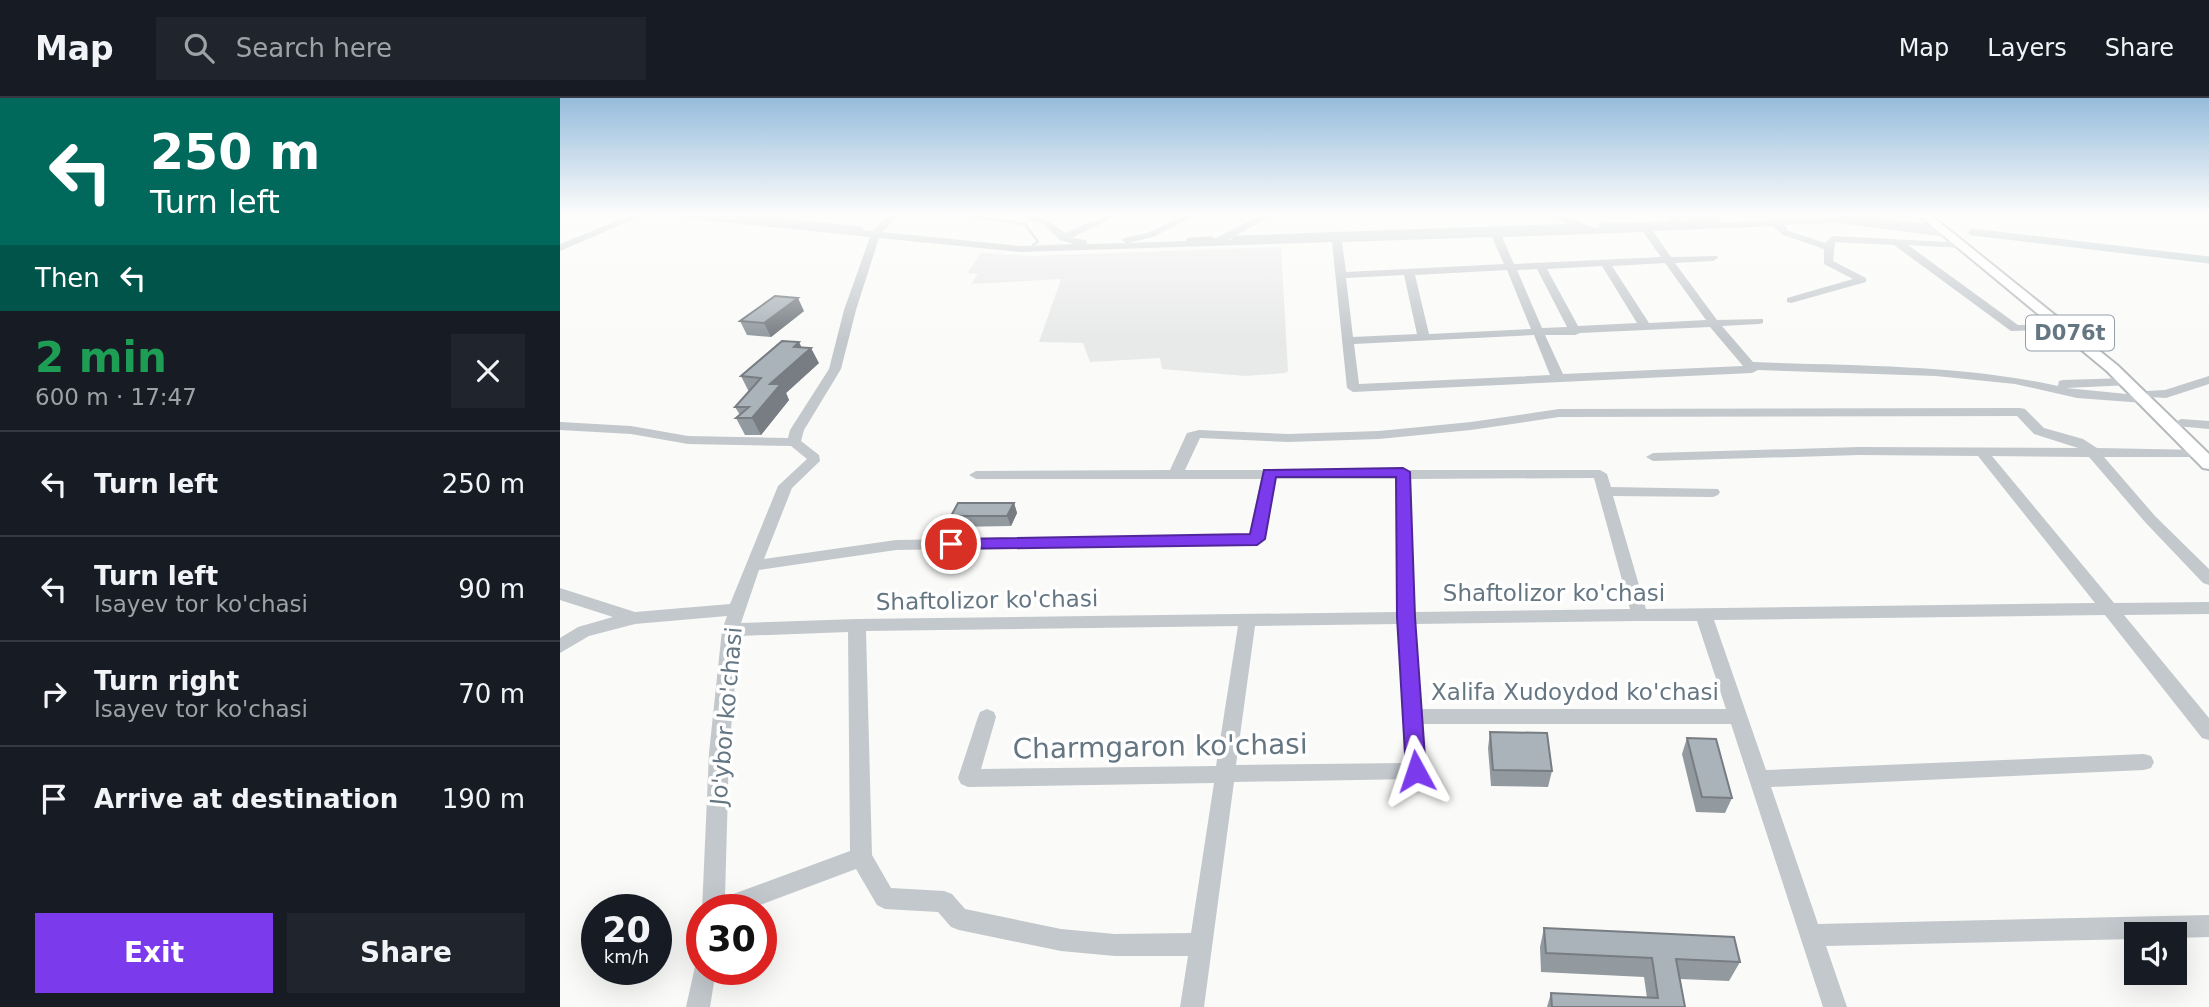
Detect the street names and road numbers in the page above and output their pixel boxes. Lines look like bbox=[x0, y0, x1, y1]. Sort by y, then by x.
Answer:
road number: D076t bbox=[2026, 316, 2114, 350]
street label: Shaftolizor ko'chasi bbox=[1443, 580, 1665, 606]
street label: Shaftolizor ko'chasi bbox=[876, 585, 1098, 615]
street label: Jo'ybor ko'chasi bbox=[705, 626, 747, 808]
street label: Xalifa Xudoydod ko'chasi bbox=[1431, 679, 1719, 705]
street label: Charmgaron ko'chasi bbox=[1012, 727, 1308, 766]

